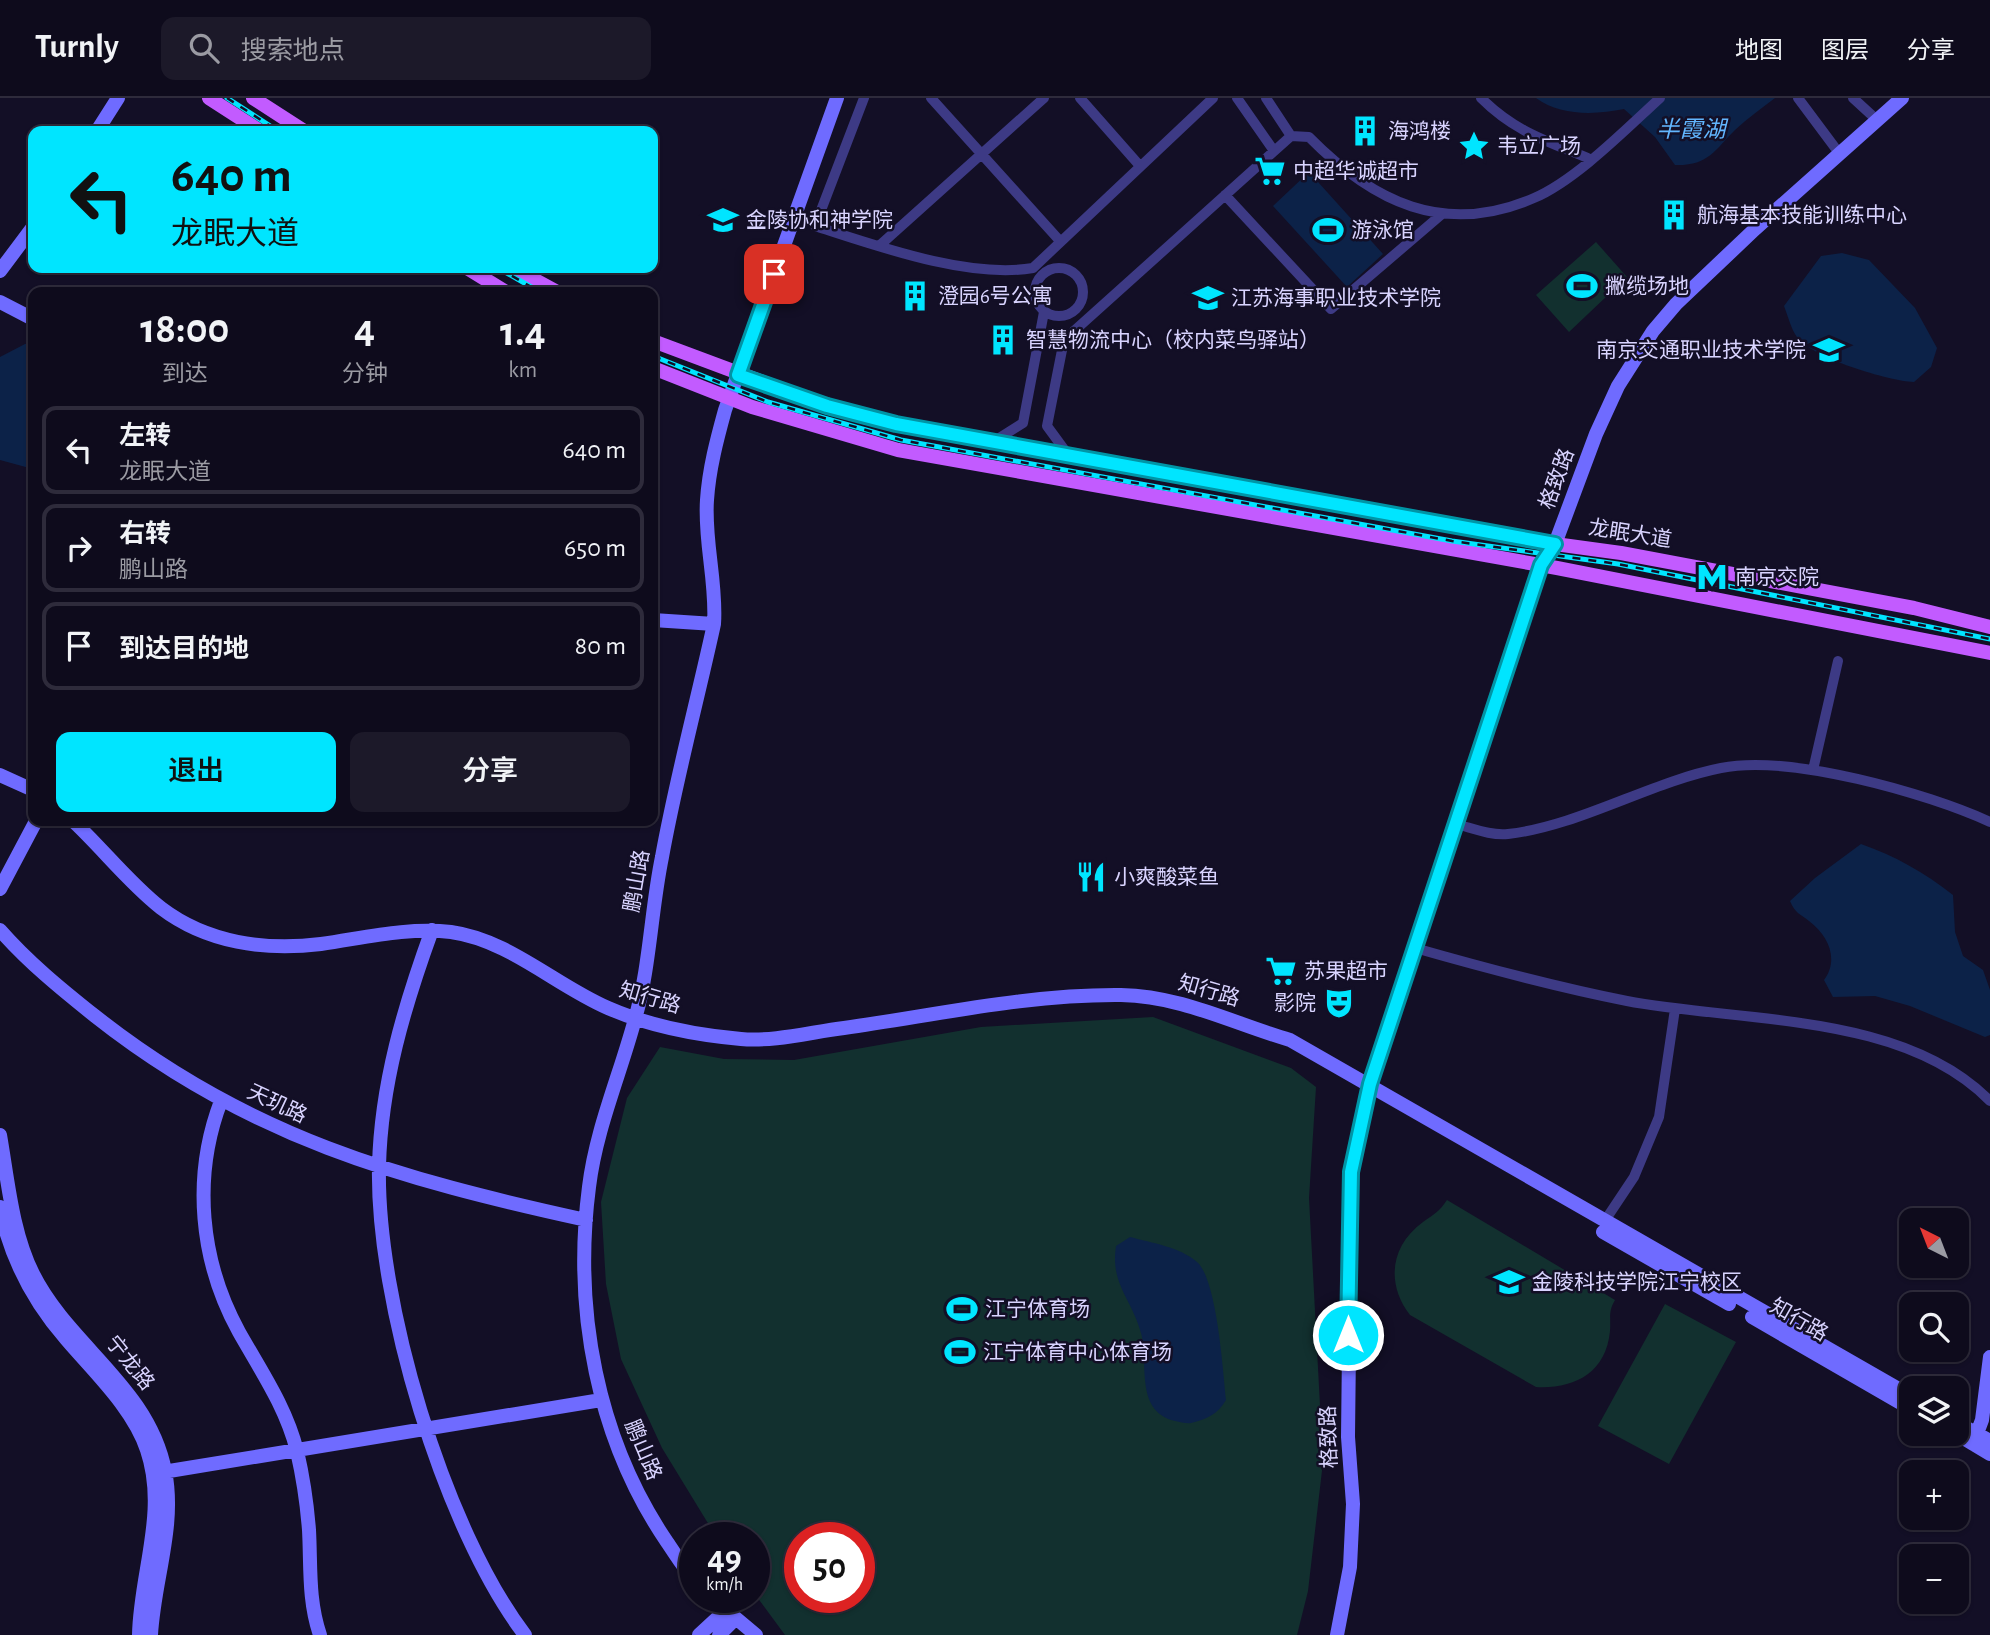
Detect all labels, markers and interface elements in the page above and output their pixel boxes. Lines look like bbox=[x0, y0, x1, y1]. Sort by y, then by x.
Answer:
search box bbox=[161, 17, 651, 80]
icon: search bbox=[185, 29, 223, 67]
text: Turnly bbox=[35, 31, 119, 64]
text: 搜索地点 bbox=[241, 38, 345, 64]
text: 地图 bbox=[1735, 39, 1783, 63]
text: 图层 bbox=[1821, 39, 1869, 63]
text: 分享 bbox=[1907, 39, 1955, 63]
building icon: 海鸿楼 bbox=[1348, 114, 1382, 148]
water label: 半霞湖 bbox=[1657, 117, 1729, 142]
place label: 海鸿楼 bbox=[1388, 120, 1451, 142]
place icon: 韦立广场 bbox=[1457, 129, 1491, 163]
place label: 韦立广场 bbox=[1497, 135, 1581, 157]
text: 640 m bbox=[171, 152, 292, 201]
icon: left bbox=[56, 154, 147, 245]
supermarket icon: 中超华诚超市 bbox=[1253, 154, 1287, 188]
place label: 中超华诚超市 bbox=[1293, 160, 1419, 182]
building icon: 航海基本技能训练中心 bbox=[1657, 198, 1691, 232]
school or university icon: 金陵协和神学院 bbox=[706, 203, 740, 237]
place label: 航海基本技能训练中心 bbox=[1697, 204, 1907, 226]
place label: 金陵协和神学院 bbox=[746, 209, 893, 231]
sports icon: 游泳馆 bbox=[1311, 213, 1345, 247]
text: 龙眠大道 bbox=[171, 218, 299, 250]
place label: 游泳馆 bbox=[1351, 219, 1414, 241]
pin bbox=[744, 244, 804, 304]
icon: arrive bbox=[755, 255, 793, 293]
sports icon: 撇缆场地 bbox=[1565, 269, 1599, 303]
place label: 撇缆场地 bbox=[1605, 275, 1689, 297]
building icon: 澄园6号公寓 bbox=[898, 279, 932, 313]
school or university icon: 江苏海事职业技术学院 bbox=[1191, 281, 1225, 315]
place label: 澄园6号公寓 bbox=[938, 285, 1053, 307]
place label: 江苏海事职业技术学院 bbox=[1231, 287, 1441, 309]
text: 18:00 bbox=[140, 308, 229, 350]
text: 4 bbox=[354, 308, 375, 350]
text: 1.4 bbox=[500, 311, 546, 353]
building icon: 智慧物流中心（校内菜鸟驿站） bbox=[986, 323, 1020, 357]
place label: 智慧物流中心（校内菜鸟驿站） bbox=[1026, 329, 1320, 351]
school or university icon: 南京交通职业技术学院 bbox=[1812, 333, 1846, 367]
place label: 南京交通职业技术学院 bbox=[1596, 339, 1806, 361]
text: km bbox=[508, 359, 537, 382]
text: 到达 bbox=[162, 363, 208, 386]
text: 分钟 bbox=[342, 363, 388, 386]
text: 左转 bbox=[119, 423, 171, 449]
icon: left bbox=[60, 431, 98, 469]
text: 640 m bbox=[562, 437, 626, 463]
street label: 格致路 bbox=[1535, 445, 1578, 512]
text: 龙眠大道 bbox=[119, 461, 211, 484]
street label: 龙眠大道 bbox=[1587, 516, 1673, 551]
text: 右转 bbox=[119, 521, 171, 547]
icon: right bbox=[60, 529, 98, 567]
text: 650 m bbox=[564, 535, 626, 561]
text: 鹏山路 bbox=[119, 559, 188, 582]
metro station icon: 南京交院 bbox=[1695, 560, 1729, 594]
place label: 南京交院 bbox=[1735, 566, 1819, 588]
icon: arrive bbox=[60, 627, 98, 665]
text: 80 m bbox=[575, 633, 626, 659]
text: 到达目的地 bbox=[119, 636, 249, 662]
button: 退出 bbox=[56, 732, 336, 812]
button: 分享 bbox=[350, 732, 630, 812]
street label: 鹏山路 bbox=[620, 848, 653, 914]
restaurant icon: 小爽酸菜鱼 bbox=[1074, 860, 1108, 894]
place label: 小爽酸菜鱼 bbox=[1114, 866, 1219, 888]
supermarket icon: 苏果超市 bbox=[1264, 954, 1298, 988]
place label: 苏果超市 bbox=[1304, 960, 1388, 982]
street label: 知行路 bbox=[1176, 971, 1242, 1010]
street label: 知行路 bbox=[617, 978, 683, 1017]
theatre icon: 影院 bbox=[1322, 986, 1356, 1020]
place label: 影院 bbox=[1274, 992, 1316, 1014]
street label: 天玑路 bbox=[244, 1080, 310, 1127]
north arrow bbox=[1899, 1208, 1969, 1278]
map controls bbox=[1899, 1208, 1969, 1614]
school or university icon: 金陵科技学院江宁校区 bbox=[1492, 1265, 1526, 1299]
place label: 金陵科技学院江宁校区 bbox=[1532, 1271, 1742, 1293]
sports icon: 江宁体育场 bbox=[945, 1292, 979, 1326]
button: search bbox=[1899, 1292, 1969, 1362]
street label: 知行路 bbox=[1766, 1294, 1832, 1345]
place label: 江宁体育场 bbox=[985, 1298, 1090, 1320]
position arrow bbox=[1311, 1298, 1385, 1372]
street label: 宁龙路 bbox=[102, 1331, 159, 1394]
sports icon: 江宁体育中心体育场 bbox=[943, 1335, 977, 1369]
place label: 江宁体育中心体育场 bbox=[983, 1341, 1172, 1363]
button: layers bbox=[1899, 1376, 1969, 1446]
street label: 格致路 bbox=[1316, 1405, 1341, 1469]
street label: 鹏山路 bbox=[621, 1417, 666, 1483]
button: + bbox=[1899, 1460, 1969, 1530]
speed limit sign: 50 bbox=[784, 1522, 875, 1613]
text: 49 bbox=[707, 1541, 742, 1576]
button: − bbox=[1899, 1544, 1969, 1614]
text: km/h bbox=[706, 1576, 743, 1594]

